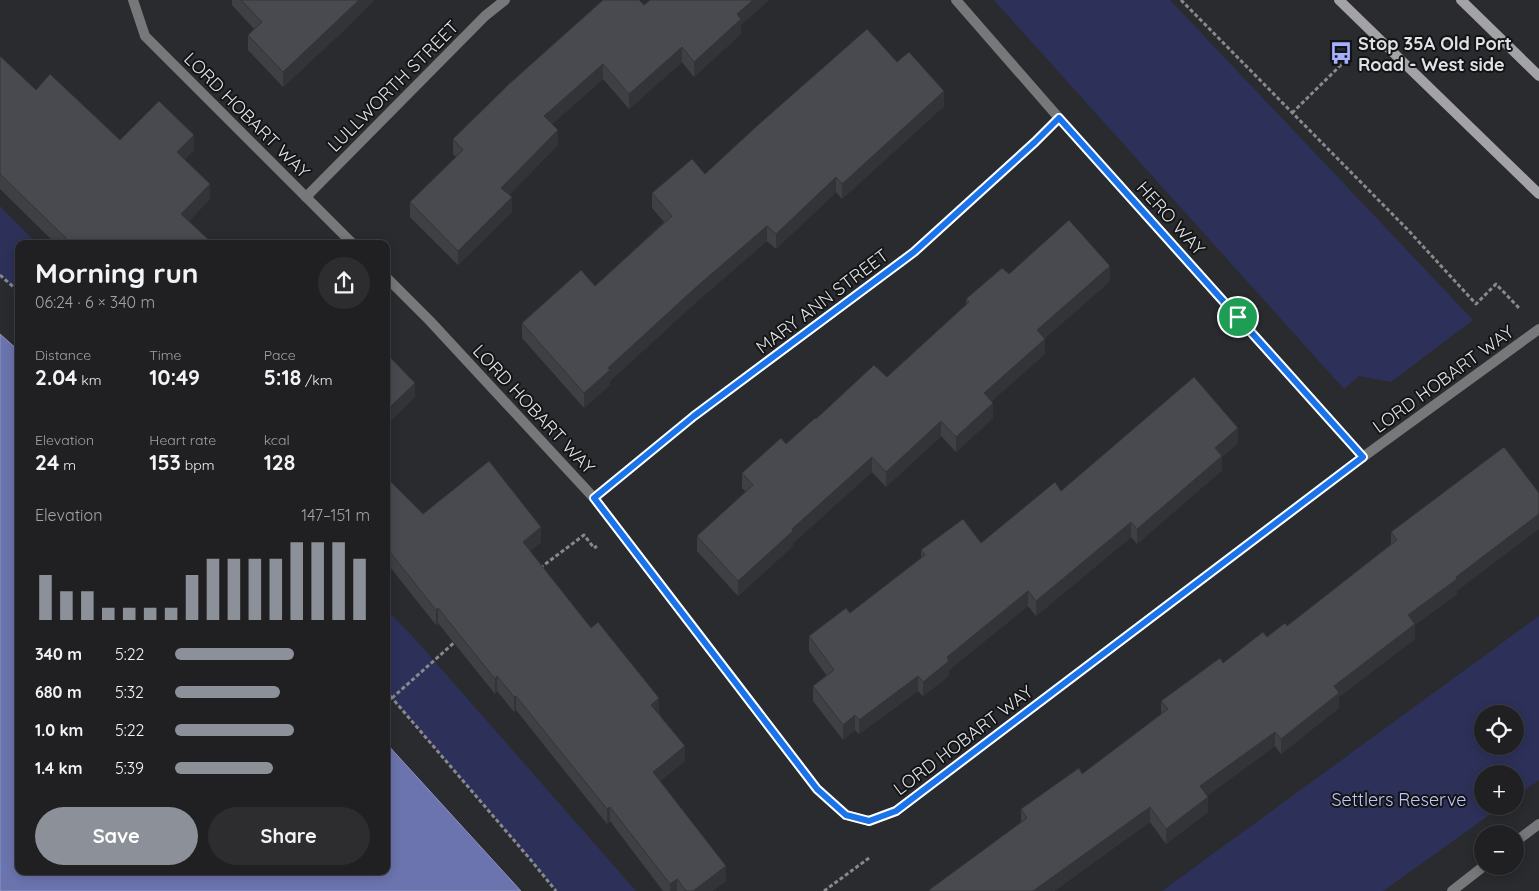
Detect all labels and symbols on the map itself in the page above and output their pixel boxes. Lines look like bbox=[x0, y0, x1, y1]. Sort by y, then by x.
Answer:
street label: LULLWORTH STREET bbox=[322, 15, 464, 157]
place label: Stop 35A Old Port Road - West side bbox=[1358, 32, 1512, 76]
bus stop icon: Stop 35A Old Port Road - West side bbox=[1328, 40, 1354, 66]
street label: LORD HOBART WAY bbox=[179, 47, 315, 183]
street label: HERO WAY bbox=[1132, 176, 1210, 260]
street label: MARY ANN STREET bbox=[751, 243, 893, 358]
pin bbox=[1217, 296, 1259, 338]
street label: LORD HOBART WAY bbox=[1368, 320, 1518, 438]
street label: LORD HOBART WAY bbox=[468, 339, 600, 479]
street label: LORD HOBART WAY bbox=[889, 680, 1037, 800]
park label: Settlers Reserve bbox=[1331, 788, 1467, 811]

